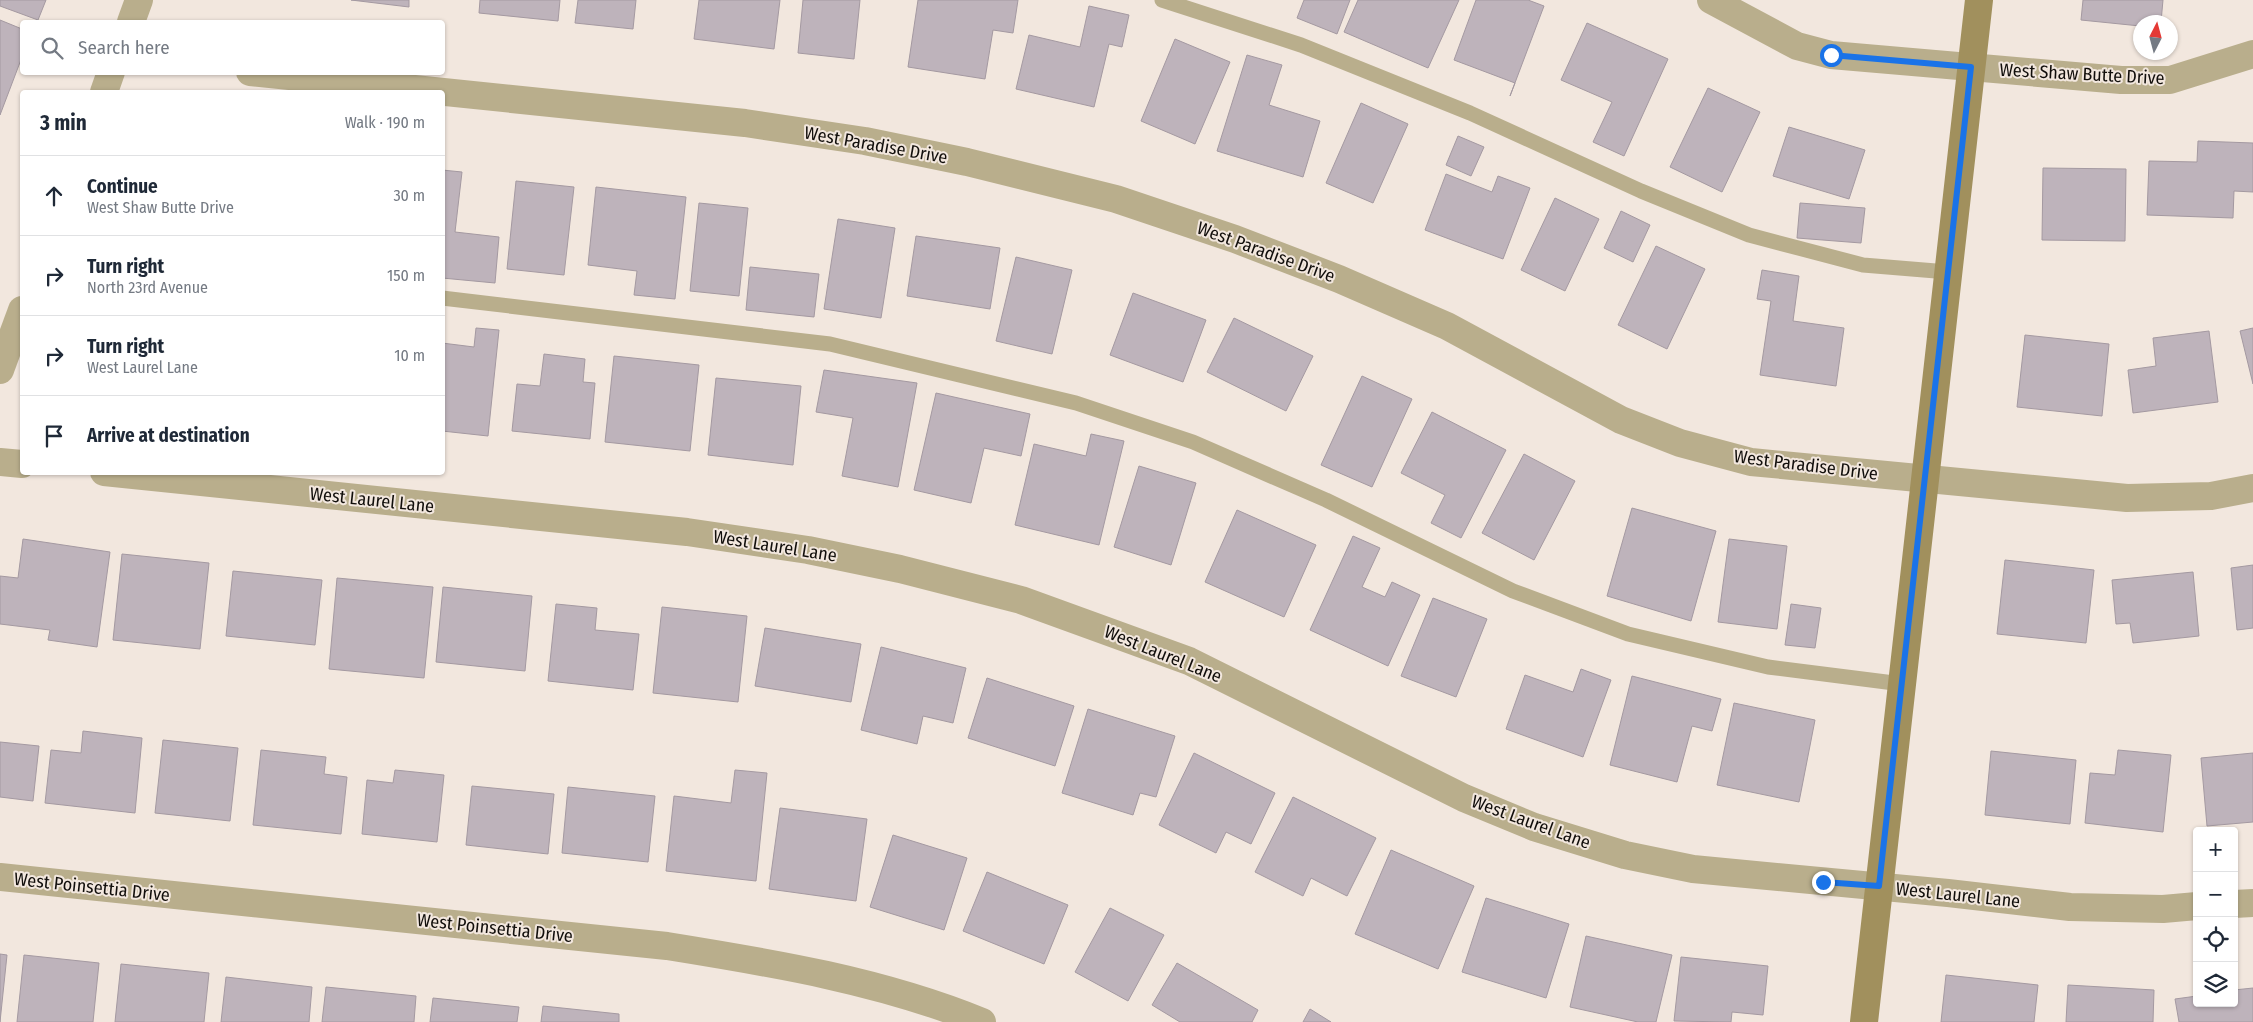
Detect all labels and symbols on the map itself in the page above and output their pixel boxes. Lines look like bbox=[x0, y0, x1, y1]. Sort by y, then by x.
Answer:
north arrow bbox=[2133, 15, 2178, 60]
route start bbox=[1820, 44, 1843, 67]
street label: West Shaw Butte Drive bbox=[1999, 59, 2165, 89]
street label: West Paradise Drive bbox=[803, 122, 949, 168]
street label: West Paradise Drive bbox=[1194, 217, 1338, 287]
street label: West Paradise Drive bbox=[1733, 445, 1879, 485]
street label: West Laurel Lane bbox=[309, 483, 435, 517]
street label: West Laurel Lane bbox=[712, 525, 838, 567]
street label: West Laurel Lane bbox=[1101, 620, 1225, 688]
street label: West Laurel Lane bbox=[1469, 790, 1593, 854]
street label: West Poinsettia Drive bbox=[13, 868, 171, 906]
route end bbox=[1812, 871, 1835, 894]
street label: West Laurel Lane bbox=[1895, 878, 2021, 912]
street label: West Poinsettia Drive bbox=[416, 909, 574, 947]

